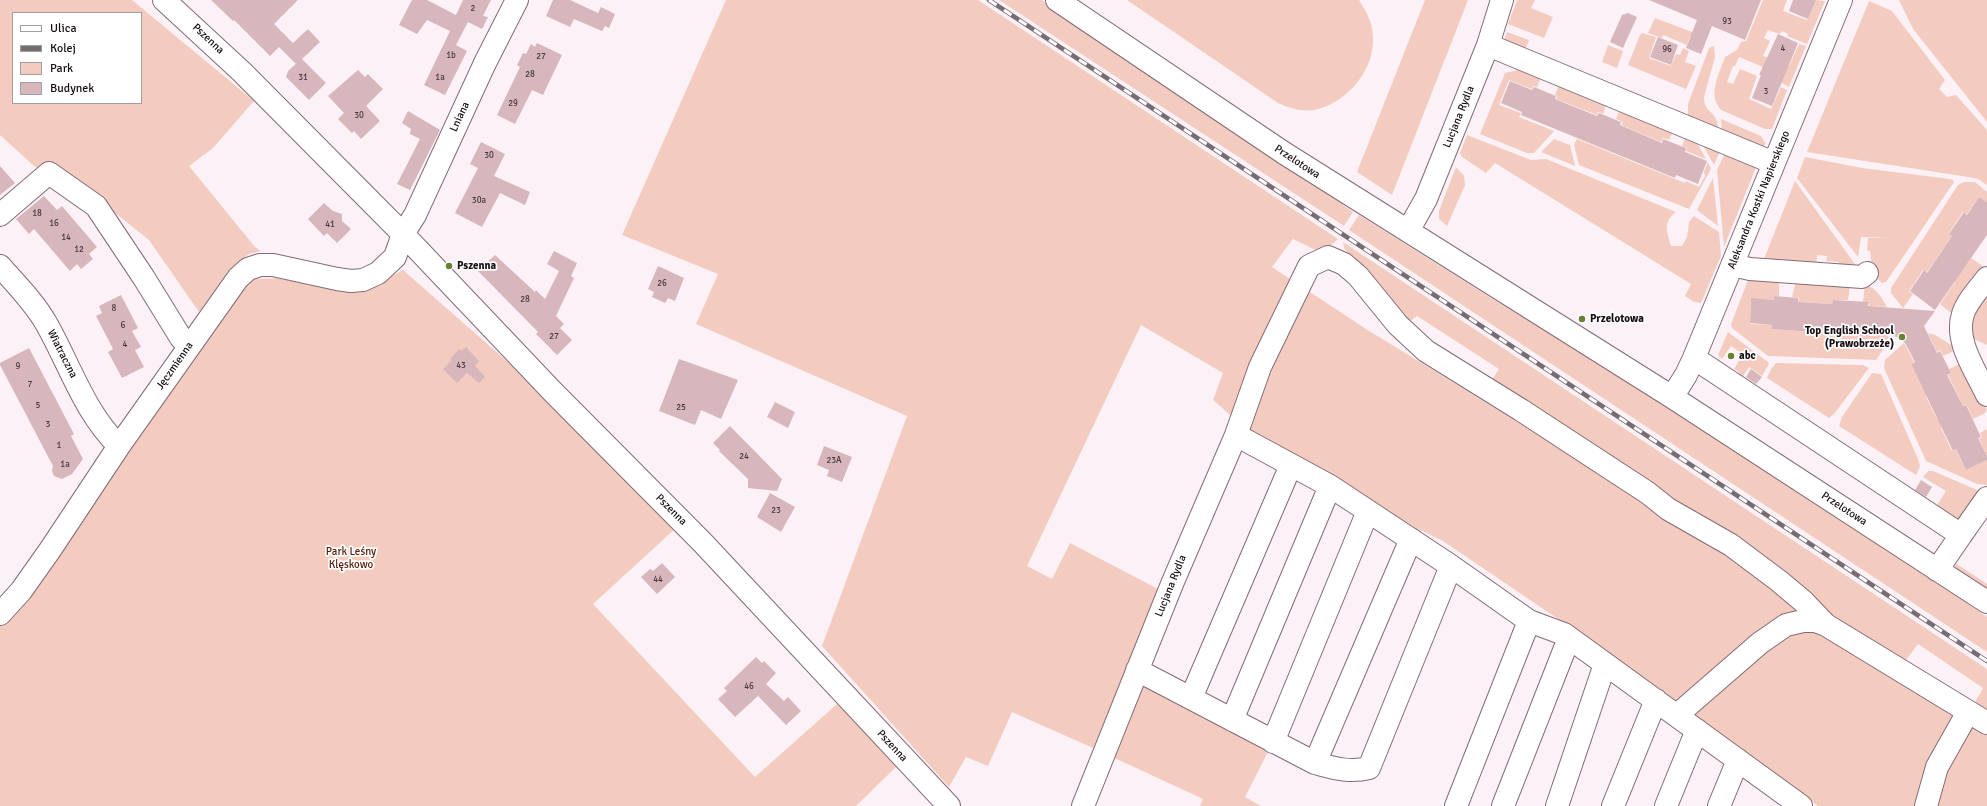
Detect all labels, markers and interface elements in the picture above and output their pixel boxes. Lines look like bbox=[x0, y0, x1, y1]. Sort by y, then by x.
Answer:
house number: 2 bbox=[471, 4, 475, 14]
legend bbox=[12, 12, 142, 104]
house number: 93 bbox=[1722, 17, 1732, 27]
text: Ulica bbox=[50, 21, 77, 36]
street label: Pszenna bbox=[189, 21, 227, 57]
text: Kolej bbox=[50, 41, 76, 56]
house number: 4 bbox=[1781, 44, 1785, 54]
house number: 96 bbox=[1662, 45, 1672, 55]
house number: 1b bbox=[446, 51, 456, 61]
house number: 27 bbox=[536, 52, 546, 62]
text: Park bbox=[50, 61, 73, 76]
house number: 28 bbox=[525, 70, 535, 80]
house number: 31 bbox=[298, 73, 308, 83]
house number: 1a bbox=[435, 73, 445, 83]
text: Budynek bbox=[50, 81, 94, 96]
street label: Lucjana Rydla bbox=[1441, 84, 1477, 150]
house number: 3 bbox=[1764, 87, 1768, 97]
house number: 29 bbox=[508, 99, 518, 109]
street label: Lniana bbox=[447, 100, 473, 134]
house number: 30 bbox=[354, 111, 364, 121]
street label: Aleksandra Kostki Napierskiego bbox=[1725, 129, 1793, 271]
street label: Przelotowa bbox=[1272, 142, 1322, 182]
house number: 30 bbox=[484, 151, 494, 161]
house number: 30a bbox=[472, 196, 486, 206]
house number: 18 bbox=[32, 209, 42, 219]
house number: 16 bbox=[49, 219, 59, 229]
house number: 41 bbox=[325, 220, 335, 230]
house number: 14 bbox=[61, 233, 71, 243]
house number: 12 bbox=[74, 245, 84, 255]
place label: Pszenna bbox=[457, 259, 496, 273]
marker: Pszenna bbox=[444, 261, 454, 271]
house number: 26 bbox=[657, 279, 667, 289]
house number: 28 bbox=[520, 295, 530, 305]
house number: 8 bbox=[112, 304, 116, 314]
place label: Przelotowa bbox=[1590, 312, 1644, 326]
marker: Przelotowa bbox=[1577, 314, 1587, 324]
house number: 6 bbox=[121, 321, 125, 331]
place label: Top English School (Prawobrzeże) bbox=[1805, 324, 1894, 350]
street label: Wiatraczna bbox=[44, 327, 80, 381]
house number: 27 bbox=[549, 332, 559, 342]
marker: Top English School (Prawobrzeże) bbox=[1897, 332, 1907, 342]
house number: 4 bbox=[123, 340, 127, 350]
street label: Jęczmienna bbox=[154, 340, 196, 392]
place label: abc bbox=[1739, 349, 1756, 363]
marker: abc bbox=[1726, 351, 1736, 361]
house number: 43 bbox=[456, 361, 466, 371]
house number: 9 bbox=[16, 362, 20, 372]
house number: 7 bbox=[28, 380, 32, 390]
house number: 5 bbox=[36, 401, 40, 411]
house number: 25 bbox=[676, 403, 686, 413]
house number: 3 bbox=[46, 420, 50, 430]
house number: 1 bbox=[57, 441, 61, 451]
house number: 24 bbox=[739, 452, 749, 462]
house number: 23A bbox=[826, 456, 842, 466]
house number: 1a bbox=[60, 460, 70, 470]
street label: Przelotowa bbox=[1819, 489, 1869, 529]
street label: Pszenna bbox=[653, 492, 689, 528]
house number: 23 bbox=[771, 506, 781, 516]
park label: Park Leśny Klęskowo bbox=[326, 545, 376, 571]
street label: Lucjana Rydla bbox=[1153, 553, 1189, 619]
house number: 44 bbox=[653, 575, 663, 585]
house number: 46 bbox=[744, 682, 754, 692]
street label: Pszenna bbox=[874, 727, 910, 765]

